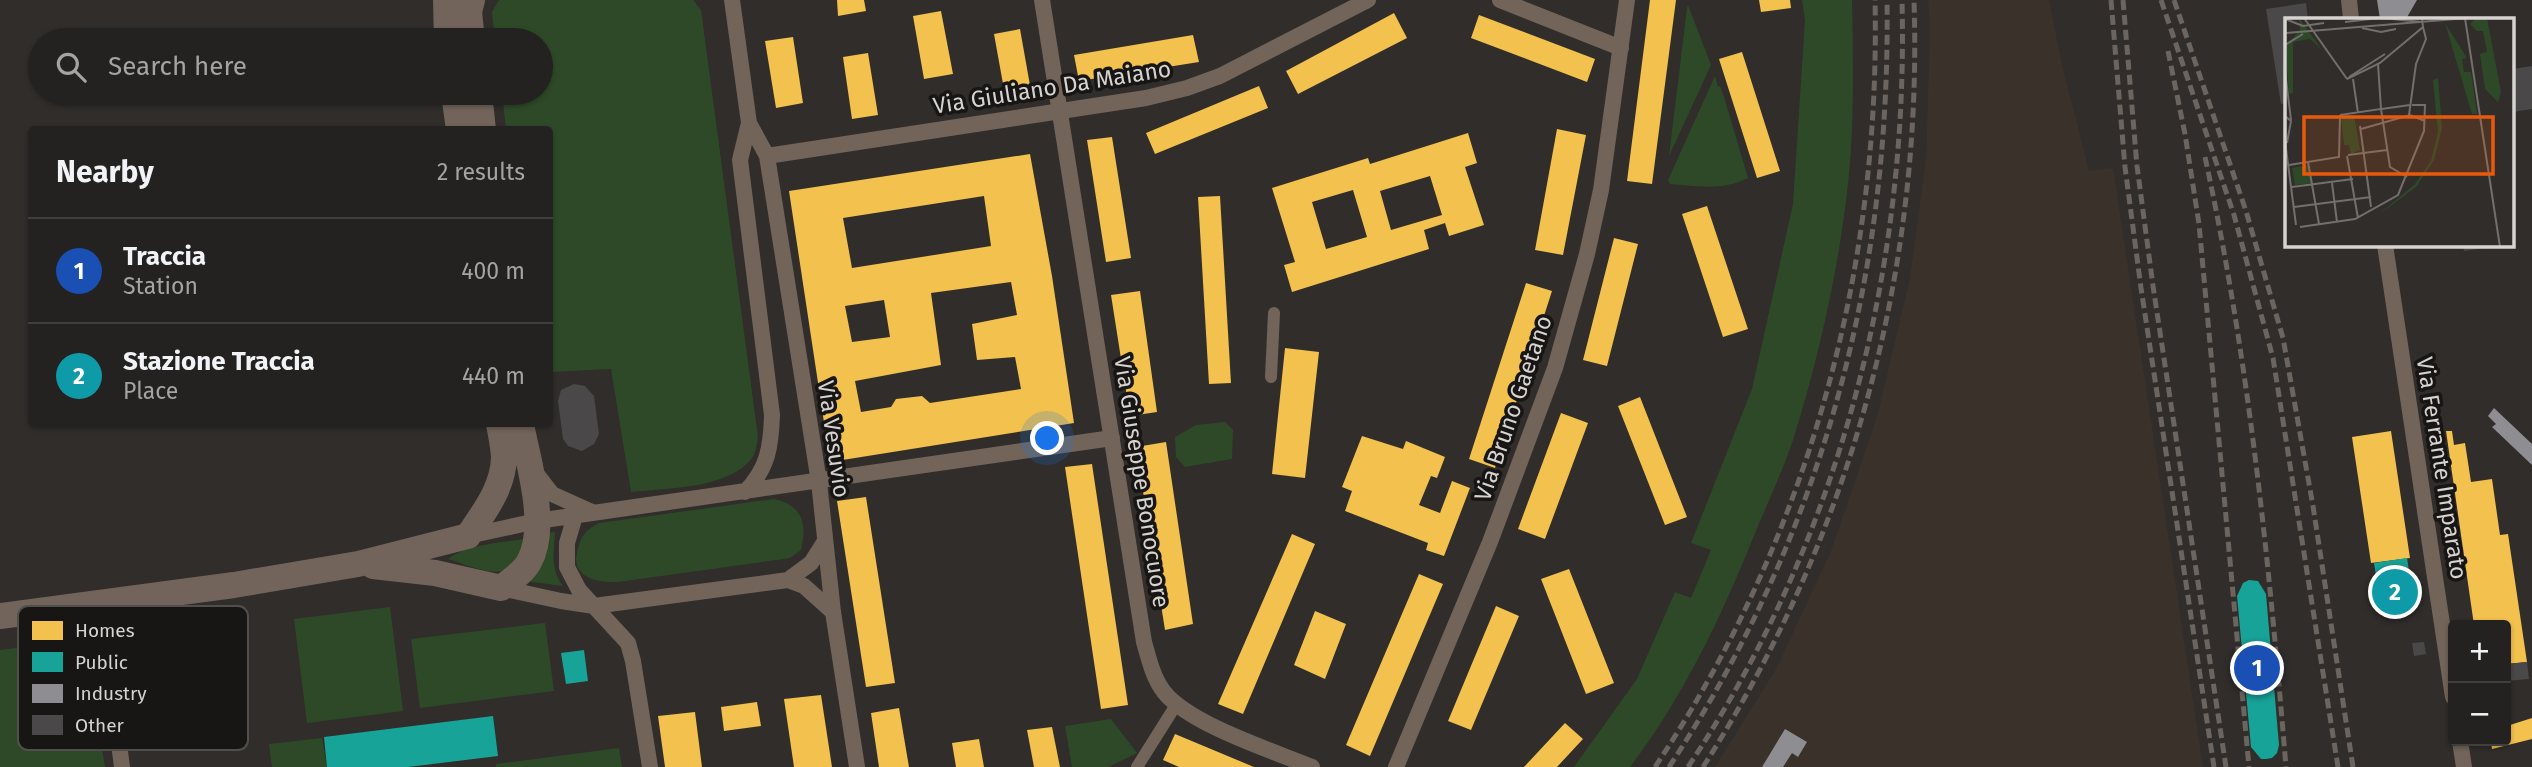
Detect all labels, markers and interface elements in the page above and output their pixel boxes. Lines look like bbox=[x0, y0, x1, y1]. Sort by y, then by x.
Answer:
inset map bbox=[2285, 18, 2514, 247]
search box bbox=[28, 28, 553, 105]
icon: search bbox=[52, 48, 90, 86]
text: Search here bbox=[108, 51, 247, 82]
street label: Via Giuliano Da Maiano bbox=[931, 54, 1173, 120]
text: Nearby bbox=[56, 154, 154, 190]
text: 2 results bbox=[437, 158, 525, 186]
text: Traccia bbox=[123, 241, 206, 272]
text: 1 bbox=[74, 257, 84, 285]
text: 400 m bbox=[461, 257, 525, 285]
text: Station bbox=[123, 272, 198, 300]
street label: Via Bruno Gaetano bbox=[1468, 312, 1558, 504]
text: Stazione Traccia bbox=[123, 346, 315, 377]
street label: Via Giuseppe Bonocuore bbox=[1108, 354, 1176, 610]
street label: Via Ferrante Imparato bbox=[2411, 355, 2473, 581]
text: 2 bbox=[73, 362, 85, 390]
text: 440 m bbox=[462, 362, 525, 390]
text: Place bbox=[123, 377, 178, 405]
street label: Via Vesuvio bbox=[812, 379, 856, 499]
your location bbox=[1030, 421, 1064, 455]
pin: 2 bbox=[2372, 566, 2418, 618]
legend bbox=[18, 606, 248, 750]
text: Homes bbox=[75, 619, 135, 642]
map controls bbox=[2448, 620, 2511, 746]
button: + bbox=[2448, 620, 2511, 683]
pin: 1 bbox=[2234, 642, 2280, 694]
text: Public bbox=[75, 651, 128, 674]
text: Industry bbox=[75, 682, 147, 705]
button: − bbox=[2448, 683, 2511, 746]
text: Other bbox=[75, 714, 124, 737]

